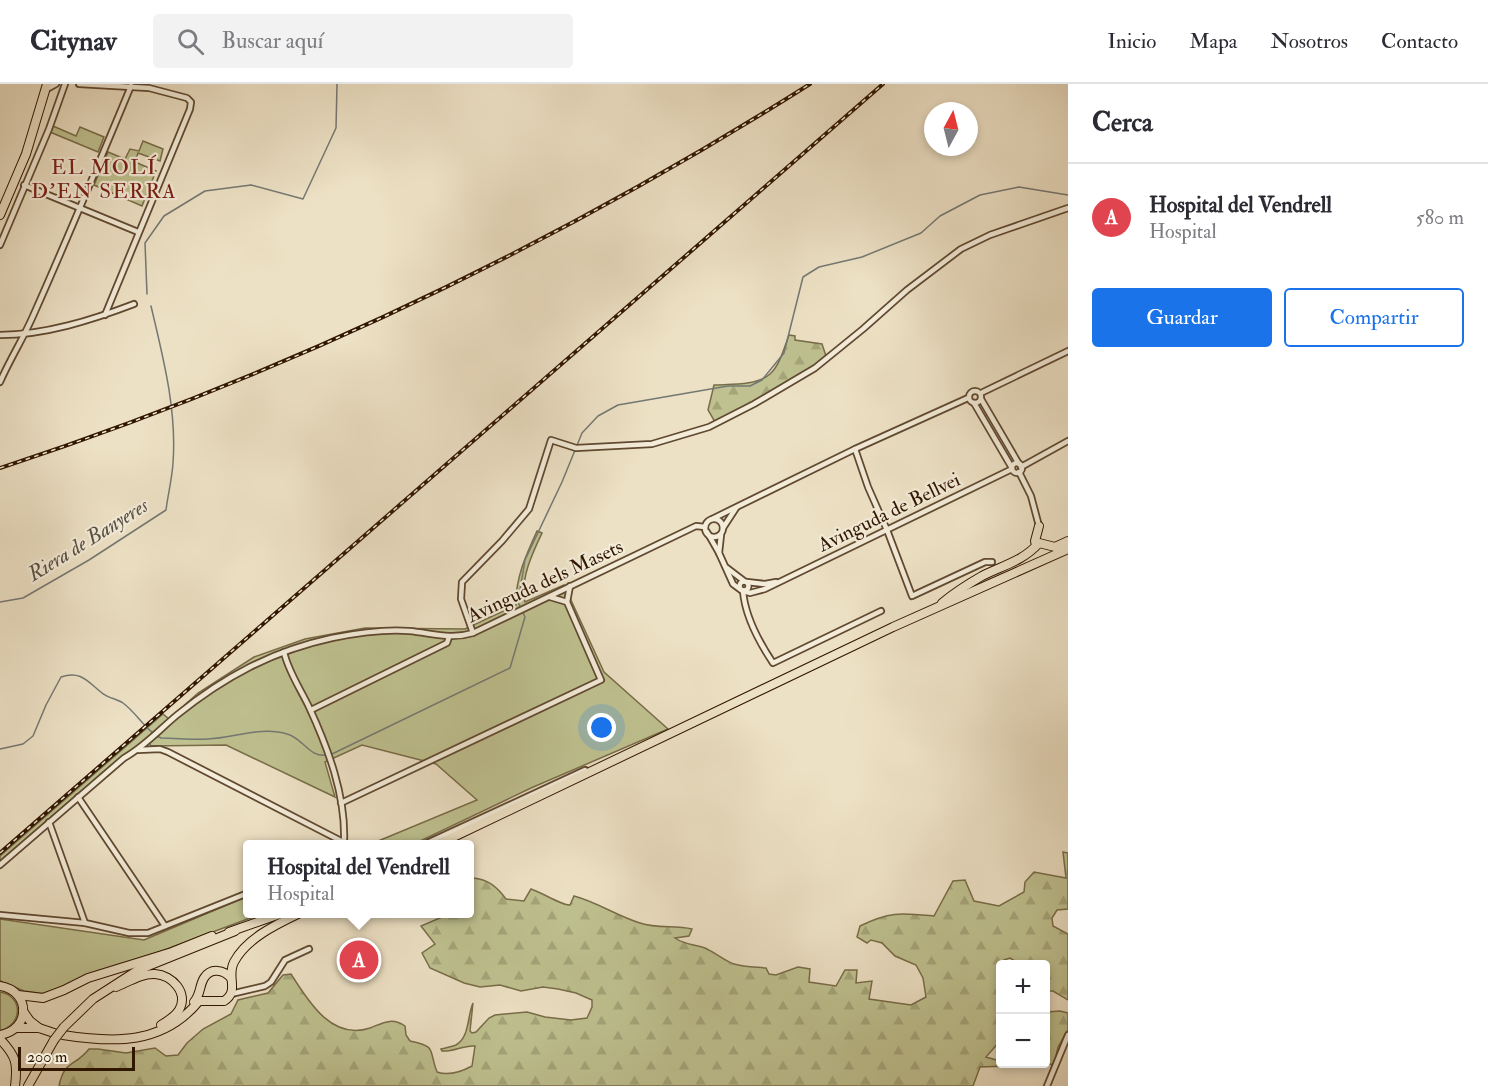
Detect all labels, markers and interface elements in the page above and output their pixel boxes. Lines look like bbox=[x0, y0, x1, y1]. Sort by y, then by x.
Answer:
search box bbox=[153, 14, 573, 68]
text: Citynav bbox=[30, 24, 117, 59]
icon: search bbox=[174, 25, 207, 58]
text: Buscar aquí bbox=[222, 27, 323, 55]
text: Inicio bbox=[1107, 28, 1156, 55]
text: Mapa bbox=[1189, 28, 1237, 55]
text: Nosotros bbox=[1270, 28, 1348, 55]
text: Contacto bbox=[1381, 28, 1458, 55]
north arrow bbox=[924, 102, 978, 156]
text: Cerca bbox=[1092, 107, 1153, 139]
district label: EL MOLÍ D'EN SERRA bbox=[31, 154, 177, 205]
text: Hospital del Vendrell bbox=[1149, 191, 1332, 219]
text: A bbox=[1105, 205, 1118, 230]
text: 580 m bbox=[1416, 205, 1464, 230]
text: Hospital bbox=[1149, 219, 1217, 244]
button: Guardar bbox=[1092, 288, 1272, 347]
button: Compartir bbox=[1284, 288, 1464, 347]
street label: Avinguda de Bellvei bbox=[813, 467, 964, 558]
water label: Riera de Banyeres bbox=[22, 492, 154, 588]
street label: Avinguda dels Masets bbox=[462, 534, 627, 629]
your location bbox=[587, 713, 616, 742]
popup bbox=[243, 840, 474, 918]
text: Hospital del Vendrell bbox=[267, 853, 450, 881]
text: Hospital bbox=[267, 881, 335, 906]
pin: A bbox=[340, 938, 378, 982]
map controls bbox=[996, 960, 1050, 1068]
button: + bbox=[996, 960, 1050, 1014]
button: − bbox=[996, 1014, 1050, 1068]
scale bar bbox=[18, 1044, 135, 1072]
text: 200 m bbox=[27, 1047, 67, 1067]

